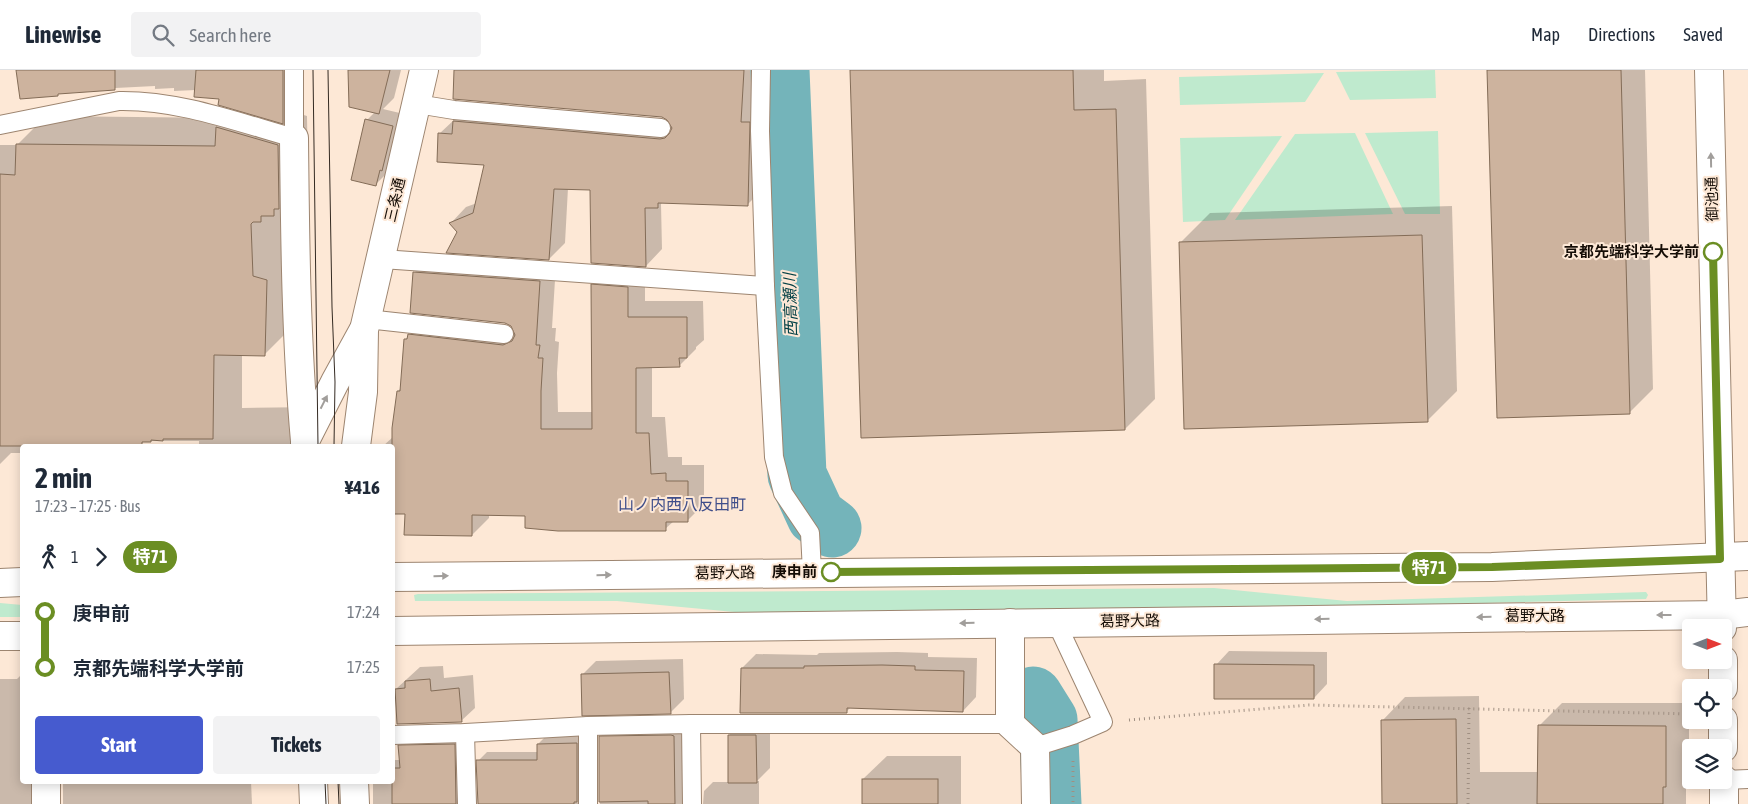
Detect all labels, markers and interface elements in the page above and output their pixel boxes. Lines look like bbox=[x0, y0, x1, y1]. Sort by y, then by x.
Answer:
search box bbox=[131, 12, 481, 57]
text: Linewise bbox=[25, 21, 101, 48]
icon: search bbox=[149, 21, 177, 49]
text: Search here bbox=[189, 24, 271, 46]
text: Map bbox=[1531, 24, 1560, 45]
text: Directions bbox=[1588, 24, 1655, 45]
text: Saved bbox=[1683, 24, 1723, 45]
one-way arrow bbox=[1707, 152, 1715, 168]
street label: 三条通 bbox=[381, 176, 408, 224]
street label: 御池通 bbox=[1703, 176, 1720, 222]
marker: 京都先端科学大学前 bbox=[1703, 242, 1723, 262]
place label: 京都先端科学大学前 bbox=[1564, 243, 1699, 260]
water label: 西高瀬川 bbox=[780, 271, 800, 337]
one-way arrow bbox=[320, 395, 328, 409]
text: 2 min bbox=[35, 462, 92, 494]
text: ¥416 bbox=[345, 476, 380, 498]
district label: 山ノ内西八反田町 bbox=[618, 495, 746, 513]
text: 17:23 – 17:25 · Bus bbox=[35, 497, 140, 515]
icon: walk bbox=[35, 543, 63, 571]
icon: forward bbox=[87, 543, 115, 571]
text: 特71 bbox=[133, 546, 167, 567]
text: 1 bbox=[71, 548, 79, 566]
line badge: 特71 bbox=[1400, 552, 1458, 584]
text: 特71 bbox=[1412, 557, 1446, 578]
marker: 庚申前 bbox=[821, 562, 841, 582]
street label: 葛野大路 bbox=[695, 563, 755, 582]
place label: 庚申前 bbox=[772, 563, 817, 580]
one-way arrow bbox=[596, 571, 612, 579]
one-way arrow bbox=[433, 572, 449, 580]
text: 庚申前 bbox=[73, 602, 130, 624]
text: 17:24 bbox=[347, 603, 380, 621]
street label: 葛野大路 bbox=[1505, 607, 1565, 624]
street label: 葛野大路 bbox=[1100, 611, 1160, 630]
one-way arrow bbox=[1656, 611, 1672, 619]
one-way arrow bbox=[1476, 613, 1492, 621]
one-way arrow bbox=[1314, 615, 1330, 623]
north arrow bbox=[1682, 619, 1732, 669]
map controls bbox=[1682, 619, 1732, 789]
one-way arrow bbox=[959, 620, 975, 628]
text: 京都先端科学大学前 bbox=[73, 657, 244, 679]
text: 17:25 bbox=[347, 658, 380, 676]
button: locate bbox=[1682, 679, 1732, 729]
button: Start bbox=[35, 716, 203, 774]
button: Tickets bbox=[213, 716, 380, 774]
button: layers bbox=[1682, 739, 1732, 789]

